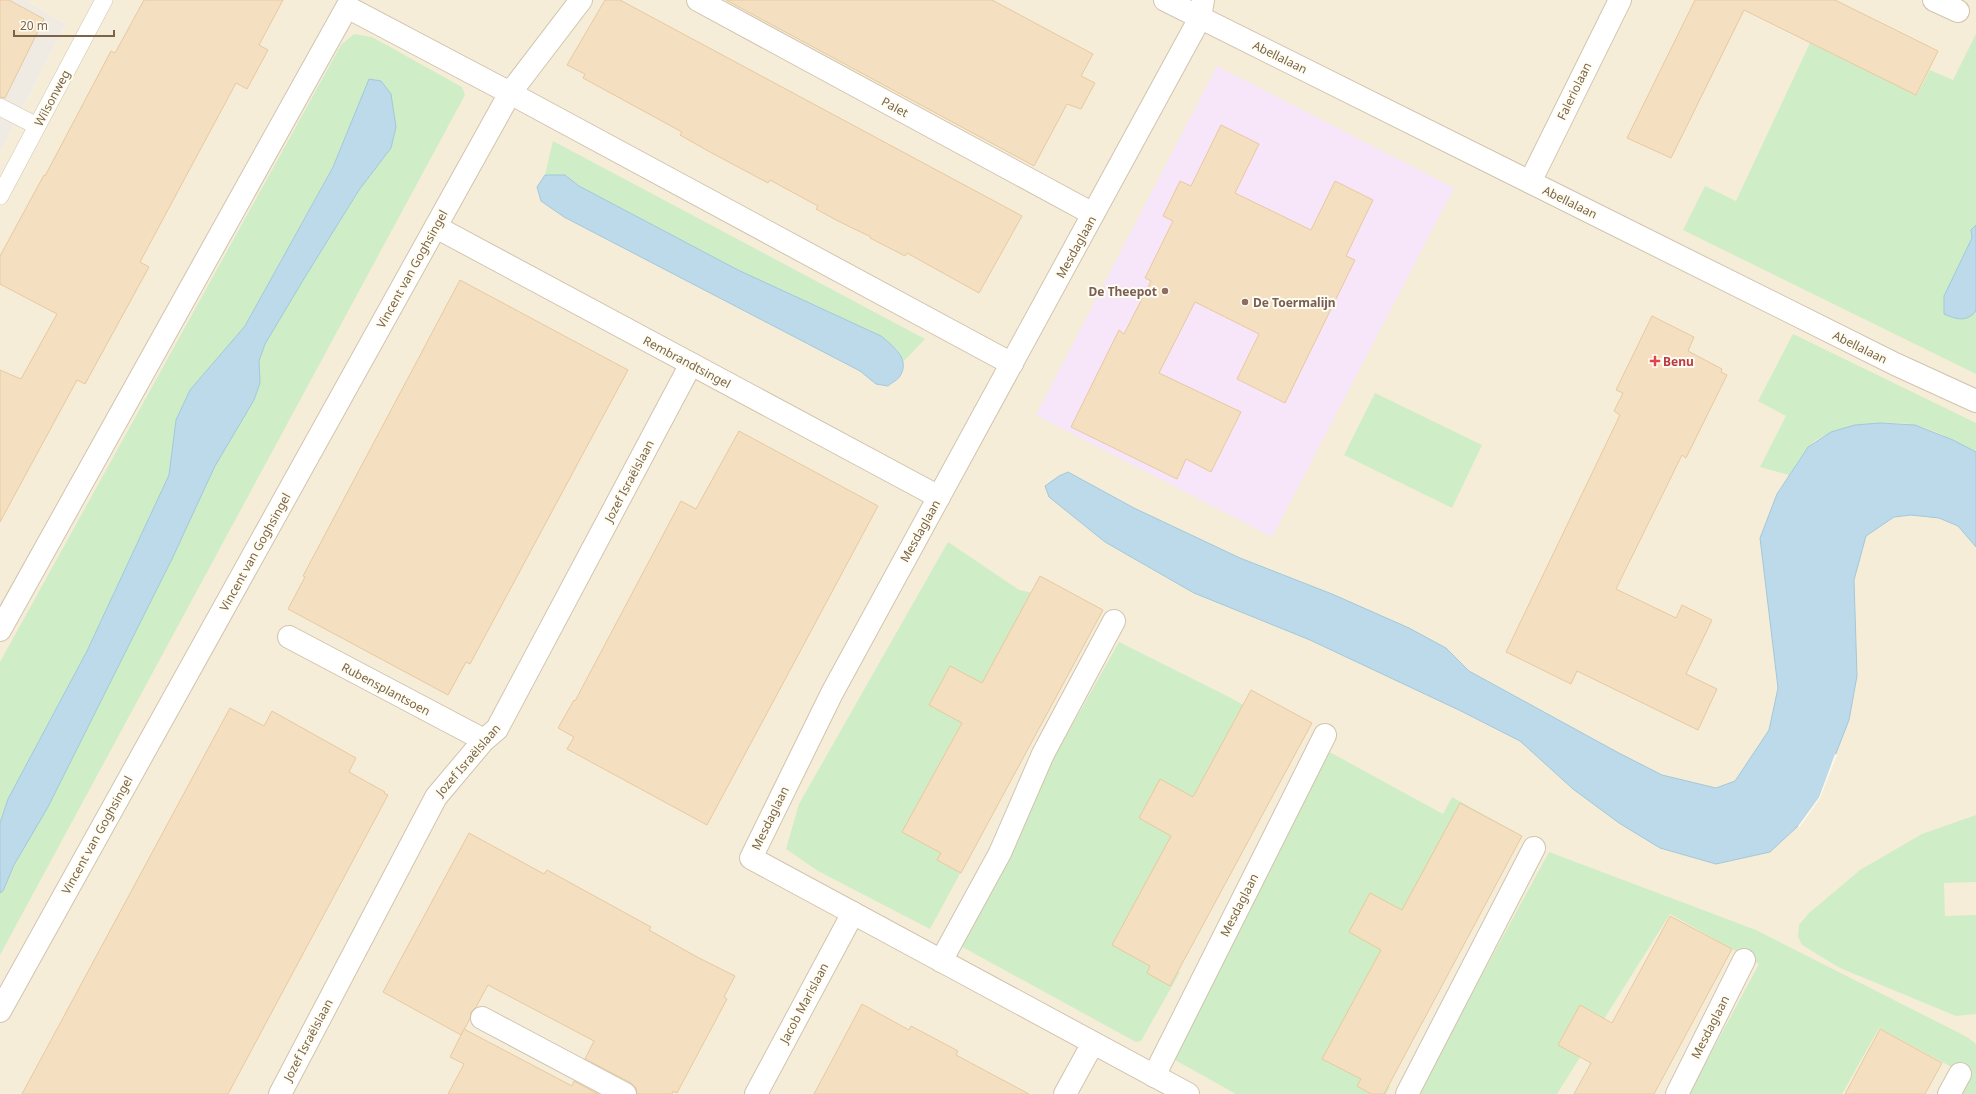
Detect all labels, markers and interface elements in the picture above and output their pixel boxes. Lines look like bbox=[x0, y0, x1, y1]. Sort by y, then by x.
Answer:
scale bar bbox=[14, 12, 114, 38]
text: 20 m bbox=[20, 17, 48, 34]
street label: Abellalaan bbox=[1250, 36, 1310, 78]
street label: Faleriolaan bbox=[1553, 59, 1595, 123]
street label: Wilsonweg bbox=[30, 67, 74, 129]
street label: Palet bbox=[879, 93, 912, 121]
street label: Abellalaan bbox=[1540, 181, 1600, 223]
street label: Vincent van Goghsingel bbox=[372, 207, 452, 331]
street label: Mesdaglaan bbox=[1052, 213, 1100, 281]
place label: De Theepot bbox=[1089, 283, 1157, 300]
marker: De Theepot bbox=[1160, 286, 1170, 296]
place label: De Toermalijn bbox=[1253, 294, 1336, 311]
marker: De Toermalijn bbox=[1240, 297, 1250, 307]
street label: Abellalaan bbox=[1830, 326, 1890, 368]
street label: Rembrandtsingel bbox=[640, 332, 734, 392]
place label: Benu bbox=[1663, 353, 1694, 370]
marker: Benu bbox=[1650, 356, 1660, 366]
street label: Jozef Israëlslaan bbox=[600, 437, 658, 526]
street label: Vincent van Goghsingel bbox=[215, 490, 295, 614]
street label: Mesdaglaan bbox=[896, 497, 944, 565]
street label: Rubensplantsoen bbox=[339, 658, 433, 720]
street label: Jozef Israëlslaan bbox=[431, 720, 504, 801]
street label: Vincent van Goghsingel bbox=[57, 773, 137, 897]
street label: Mesdaglaan bbox=[747, 783, 793, 853]
street label: Mesdaglaan bbox=[1216, 870, 1262, 940]
street label: Jacob Marislaan bbox=[775, 960, 832, 1047]
street label: Mesdaglaan bbox=[1687, 992, 1733, 1062]
street label: Jozef Israëlslaan bbox=[279, 996, 337, 1085]

